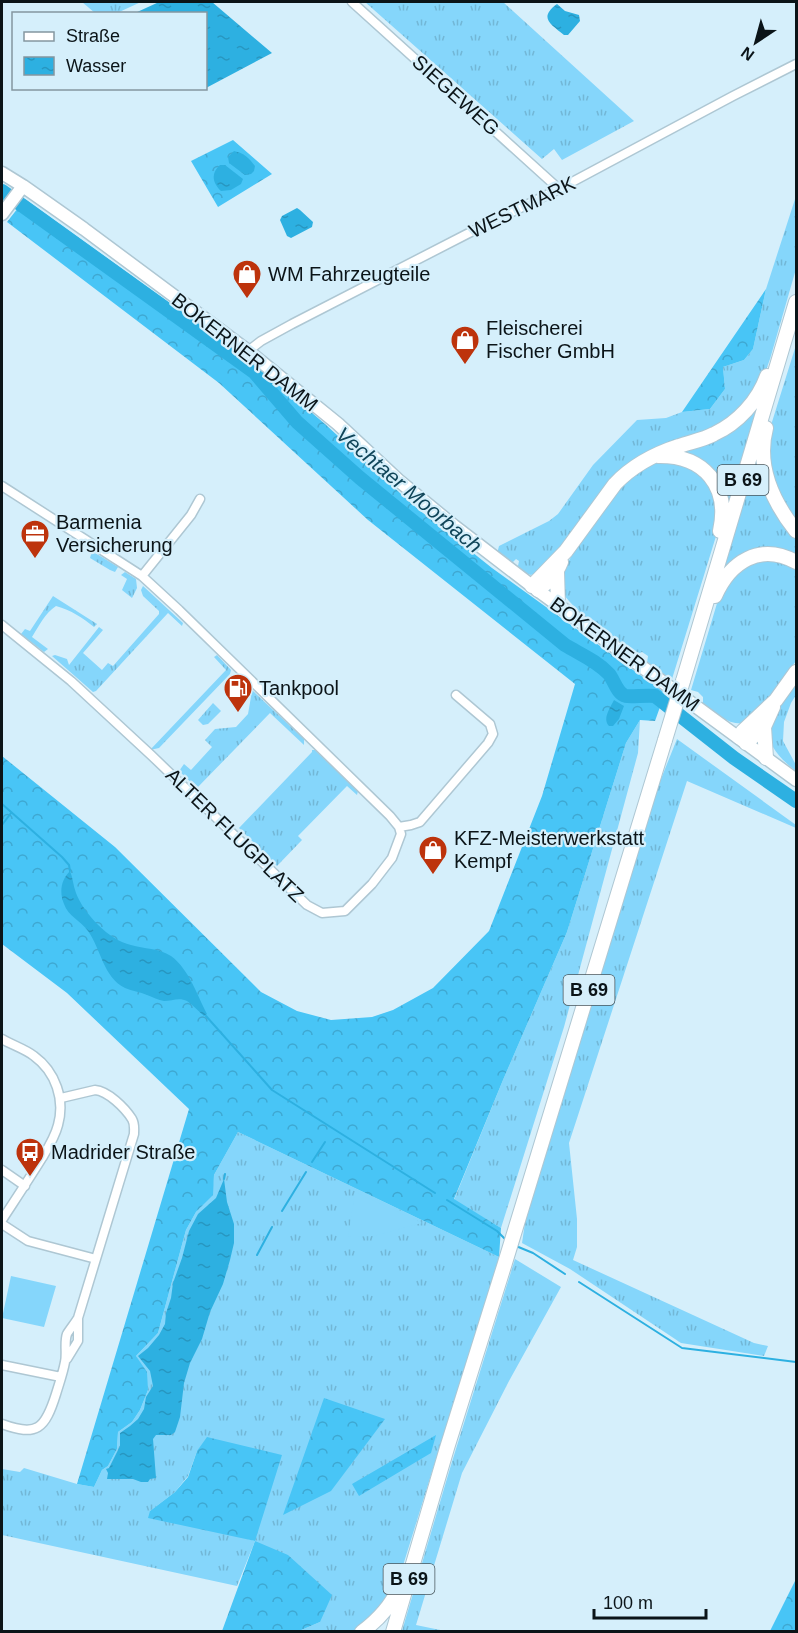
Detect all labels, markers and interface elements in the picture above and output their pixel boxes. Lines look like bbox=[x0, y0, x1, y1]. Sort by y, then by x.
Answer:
legend bbox=[12, 12, 207, 90]
north arrow bbox=[726, 12, 786, 72]
text: Straße bbox=[66, 26, 120, 46]
text: N bbox=[738, 43, 757, 64]
street label: SIEGEWEG bbox=[408, 50, 504, 140]
text: Wasser bbox=[66, 56, 126, 76]
street label: WESTMARK bbox=[465, 171, 579, 242]
shop icon: WM Fahrzeugteile bbox=[231, 258, 263, 300]
place label: WM Fahrzeugteile bbox=[268, 263, 430, 285]
street label: BOKERNER DAMM bbox=[168, 288, 322, 416]
place label: Fleischerei Fischer GmbH bbox=[486, 317, 615, 362]
shop icon: Fleischerei Fischer GmbH bbox=[449, 324, 481, 366]
water label: Vechtaer Moorbach bbox=[332, 422, 487, 557]
road number: B 69 bbox=[718, 465, 768, 495]
place label: Barmenia Versicherung bbox=[56, 511, 173, 556]
office icon: Barmenia Versicherung bbox=[19, 518, 51, 560]
street label: BOKERNER DAMM bbox=[546, 593, 704, 715]
fuel station icon: Tankpool bbox=[222, 672, 254, 714]
place label: Tankpool bbox=[259, 677, 339, 699]
street label: ALTER FLUGPLATZ bbox=[162, 764, 308, 906]
place label: KFZ-Meisterwerkstatt Kempf bbox=[454, 827, 644, 872]
shop icon: KFZ-Meisterwerkstatt Kempf bbox=[417, 834, 449, 876]
road number: B 69 bbox=[564, 975, 614, 1005]
bus stop icon: Madrider Straße bbox=[14, 1136, 46, 1178]
place label: Madrider Straße bbox=[51, 1141, 196, 1163]
road number: B 69 bbox=[384, 1564, 434, 1594]
scale bar bbox=[594, 1582, 706, 1620]
text: 100 m bbox=[603, 1593, 653, 1613]

